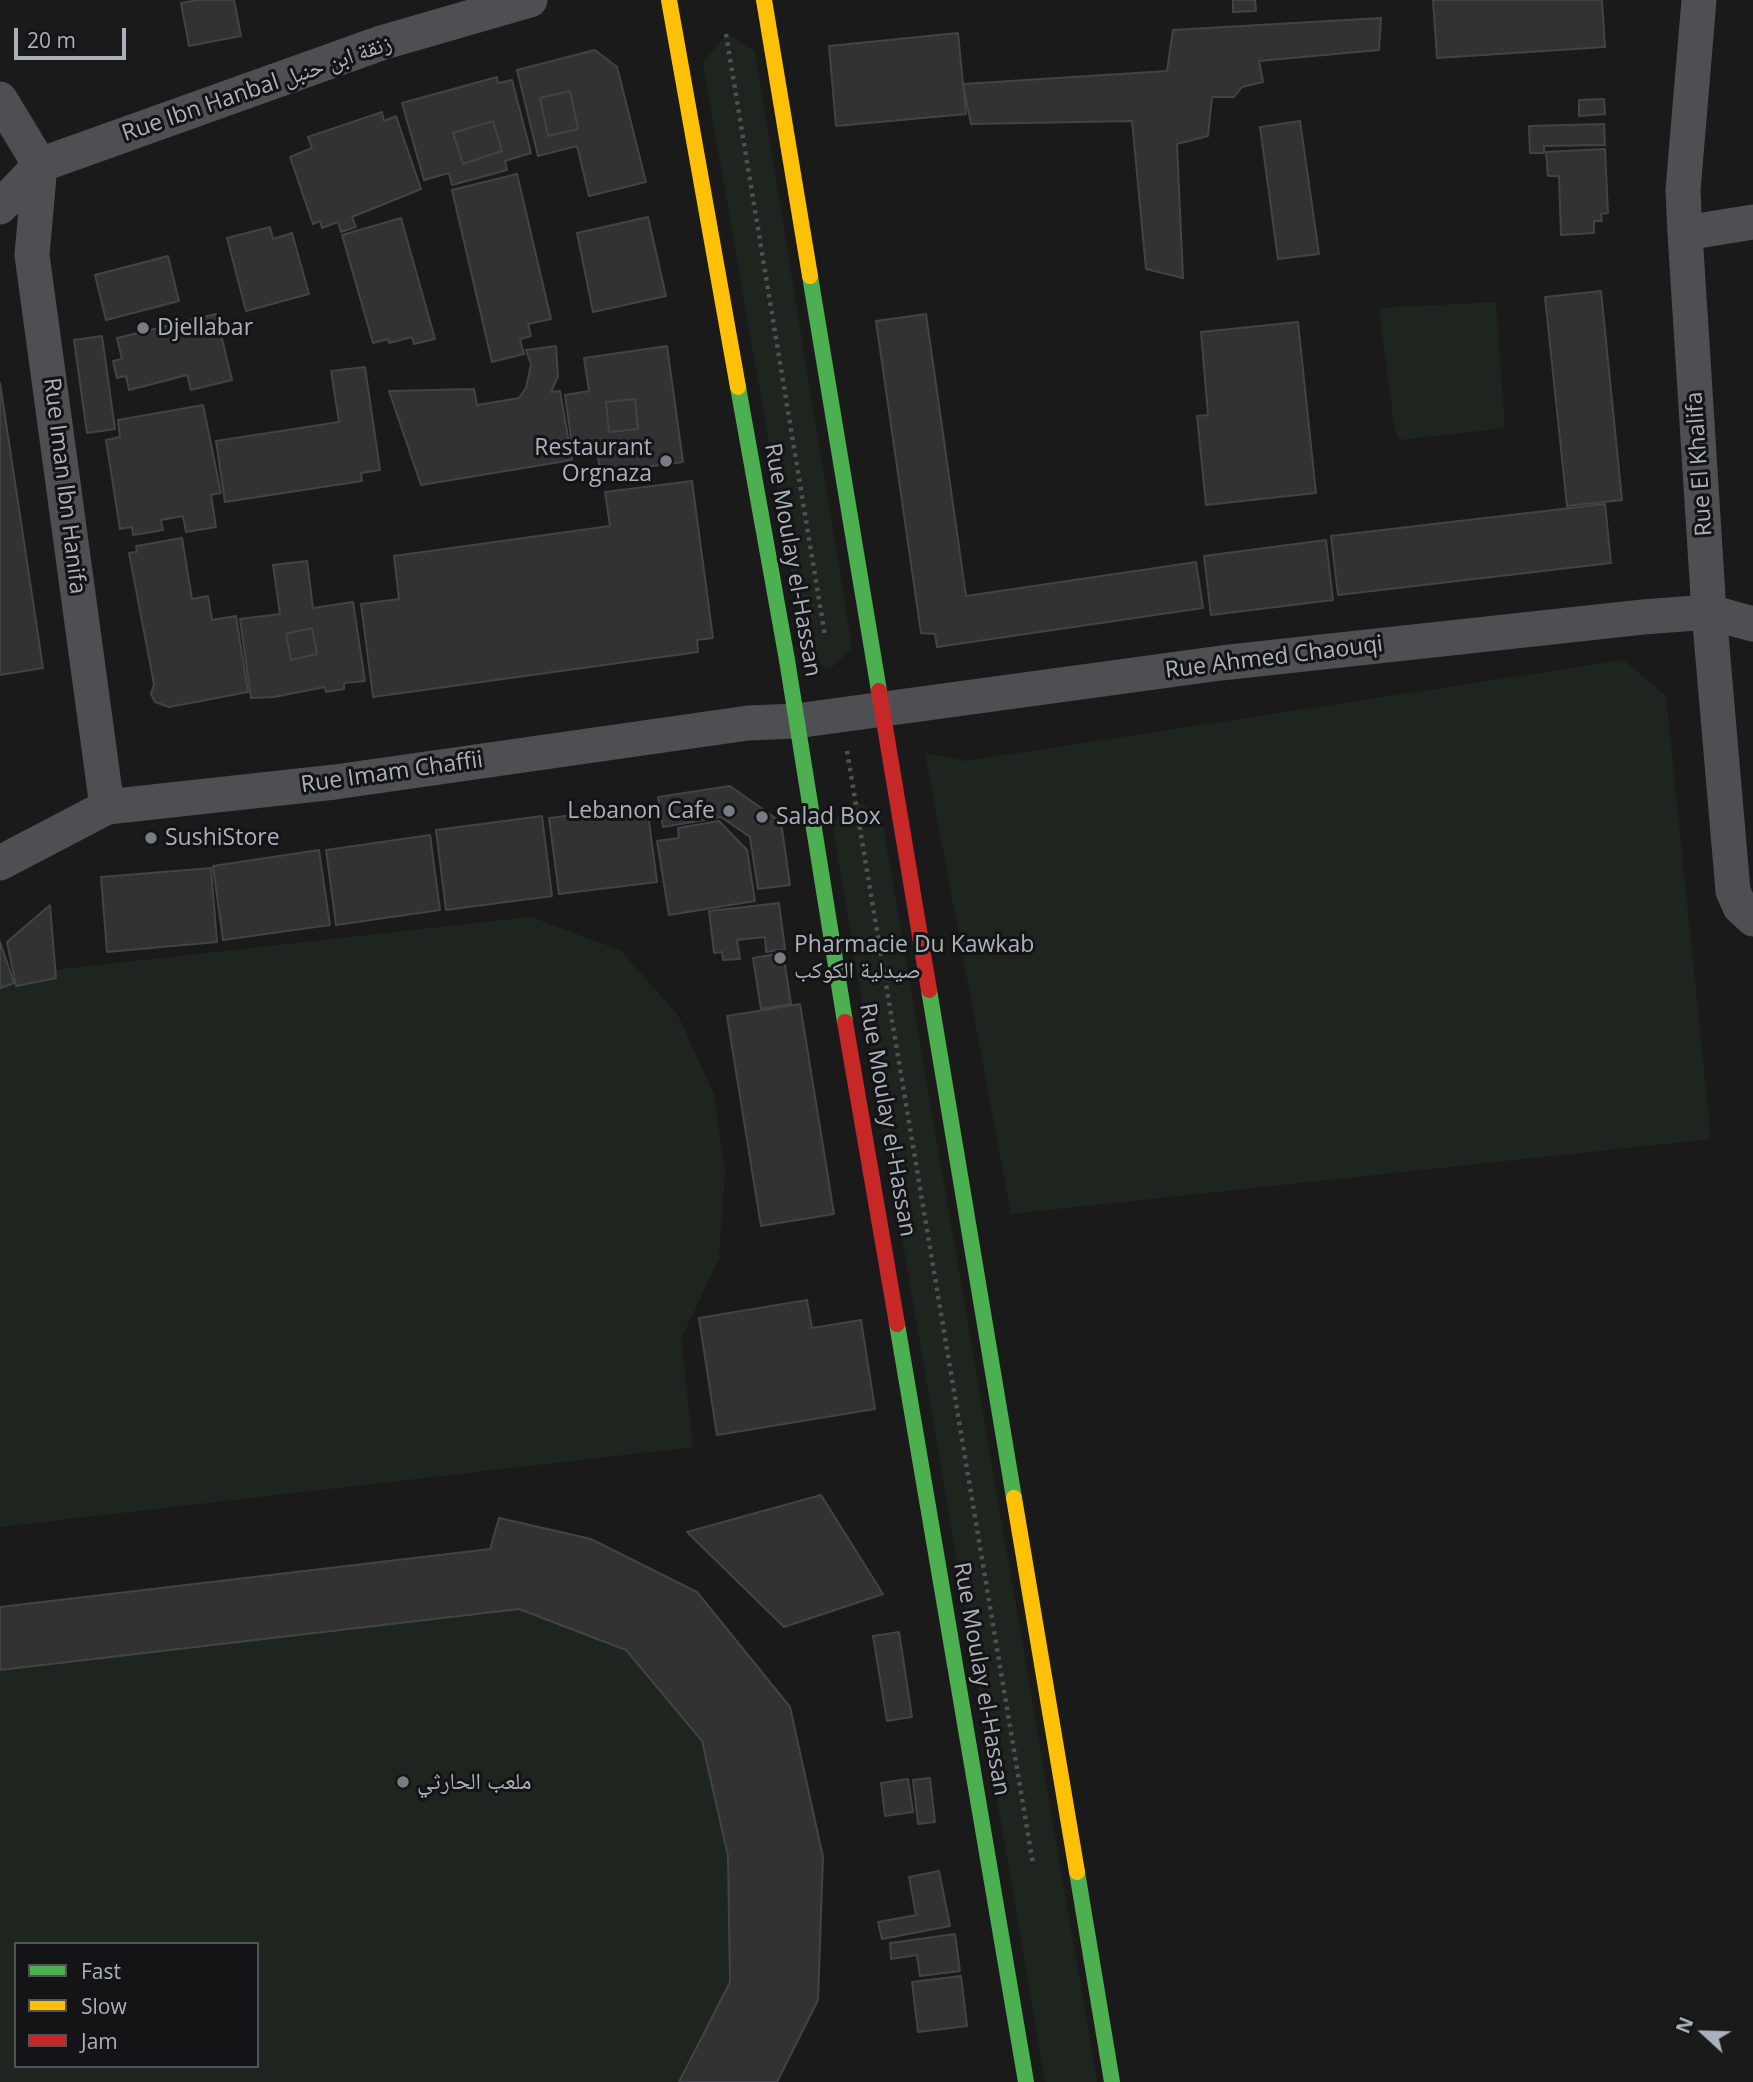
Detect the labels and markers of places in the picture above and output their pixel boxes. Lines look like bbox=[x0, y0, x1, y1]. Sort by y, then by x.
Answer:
place label: Djellabar bbox=[157, 314, 253, 342]
marker: Djellabar bbox=[135, 320, 151, 336]
place label: Restaurant Orgnaza bbox=[534, 434, 652, 488]
marker: Restaurant Orgnaza bbox=[658, 453, 674, 469]
place label: Lebanon Cafe bbox=[567, 797, 715, 825]
marker: Lebanon Cafe bbox=[721, 803, 737, 819]
place label: Salad Box bbox=[776, 803, 881, 831]
marker: Salad Box bbox=[754, 809, 770, 825]
place label: SushiStore bbox=[165, 824, 280, 852]
marker: SushiStore bbox=[143, 830, 159, 846]
place label: Pharmacie Du Kawkab صيدلية الكوكب bbox=[794, 931, 1034, 985]
marker: Pharmacie Du Kawkab صيدلية الكوكب bbox=[772, 950, 788, 966]
place label: ملعب الحارثي bbox=[417, 1768, 531, 1796]
marker: ملعب الحارثي bbox=[395, 1774, 411, 1790]

